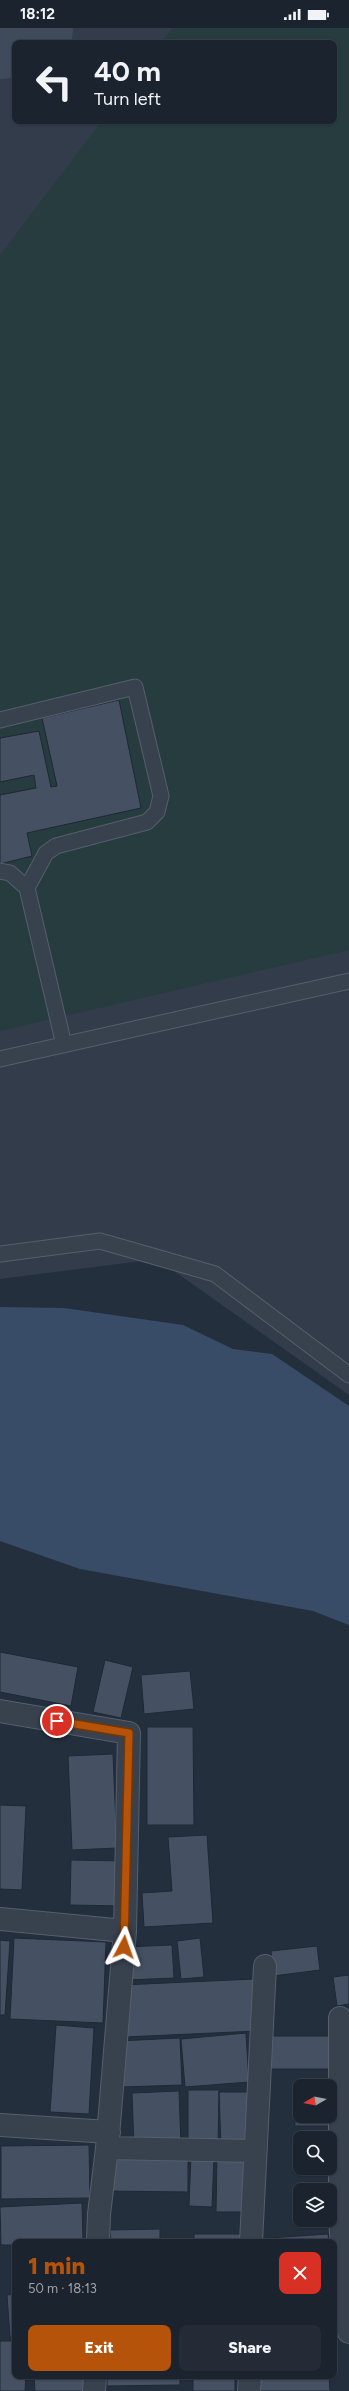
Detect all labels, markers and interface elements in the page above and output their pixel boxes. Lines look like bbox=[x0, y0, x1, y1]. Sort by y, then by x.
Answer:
text: 18:12 bbox=[20, 5, 55, 23]
text: 40 m bbox=[94, 54, 161, 88]
icon: left bbox=[28, 56, 80, 108]
text: Turn left bbox=[94, 88, 161, 110]
pin bbox=[40, 1704, 74, 1738]
icon: arrive bbox=[46, 1710, 68, 1732]
position arrow bbox=[103, 1926, 145, 1968]
north arrow bbox=[293, 2079, 337, 2123]
map controls bbox=[293, 2079, 337, 2227]
button: search bbox=[293, 2131, 337, 2175]
button: layers bbox=[293, 2183, 337, 2227]
text: 1 min bbox=[28, 2251, 85, 2280]
button: close bbox=[279, 2252, 321, 2294]
text: 50 m · 18:13 bbox=[28, 2281, 97, 2296]
button: Exit bbox=[28, 2325, 171, 2371]
button: Share bbox=[179, 2325, 321, 2371]

